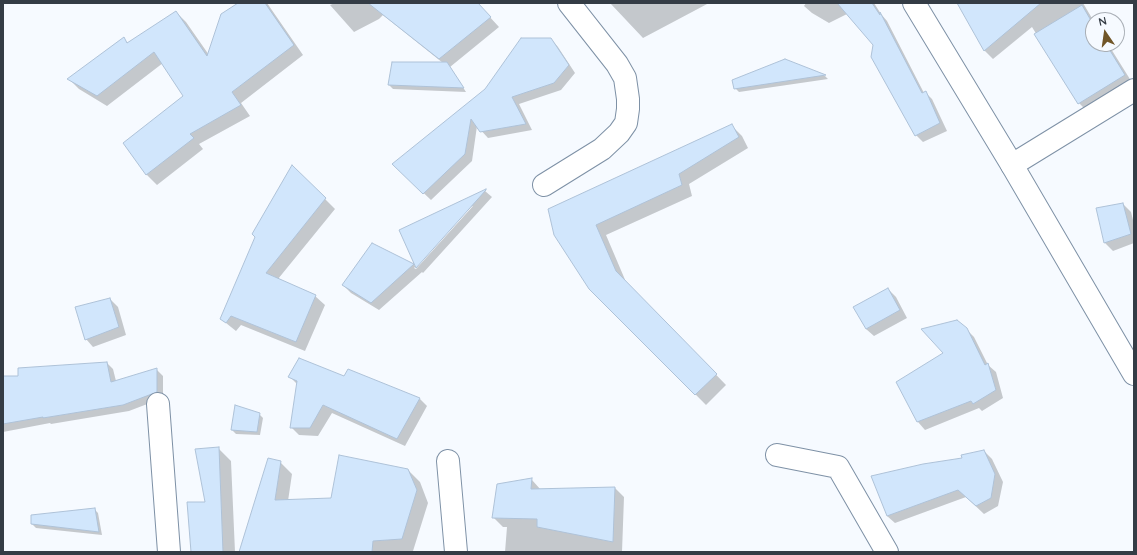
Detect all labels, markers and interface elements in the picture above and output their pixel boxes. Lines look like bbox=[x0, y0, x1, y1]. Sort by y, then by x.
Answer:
north arrow bbox=[1085, 12, 1125, 52]
text: N bbox=[1097, 14, 1108, 29]

